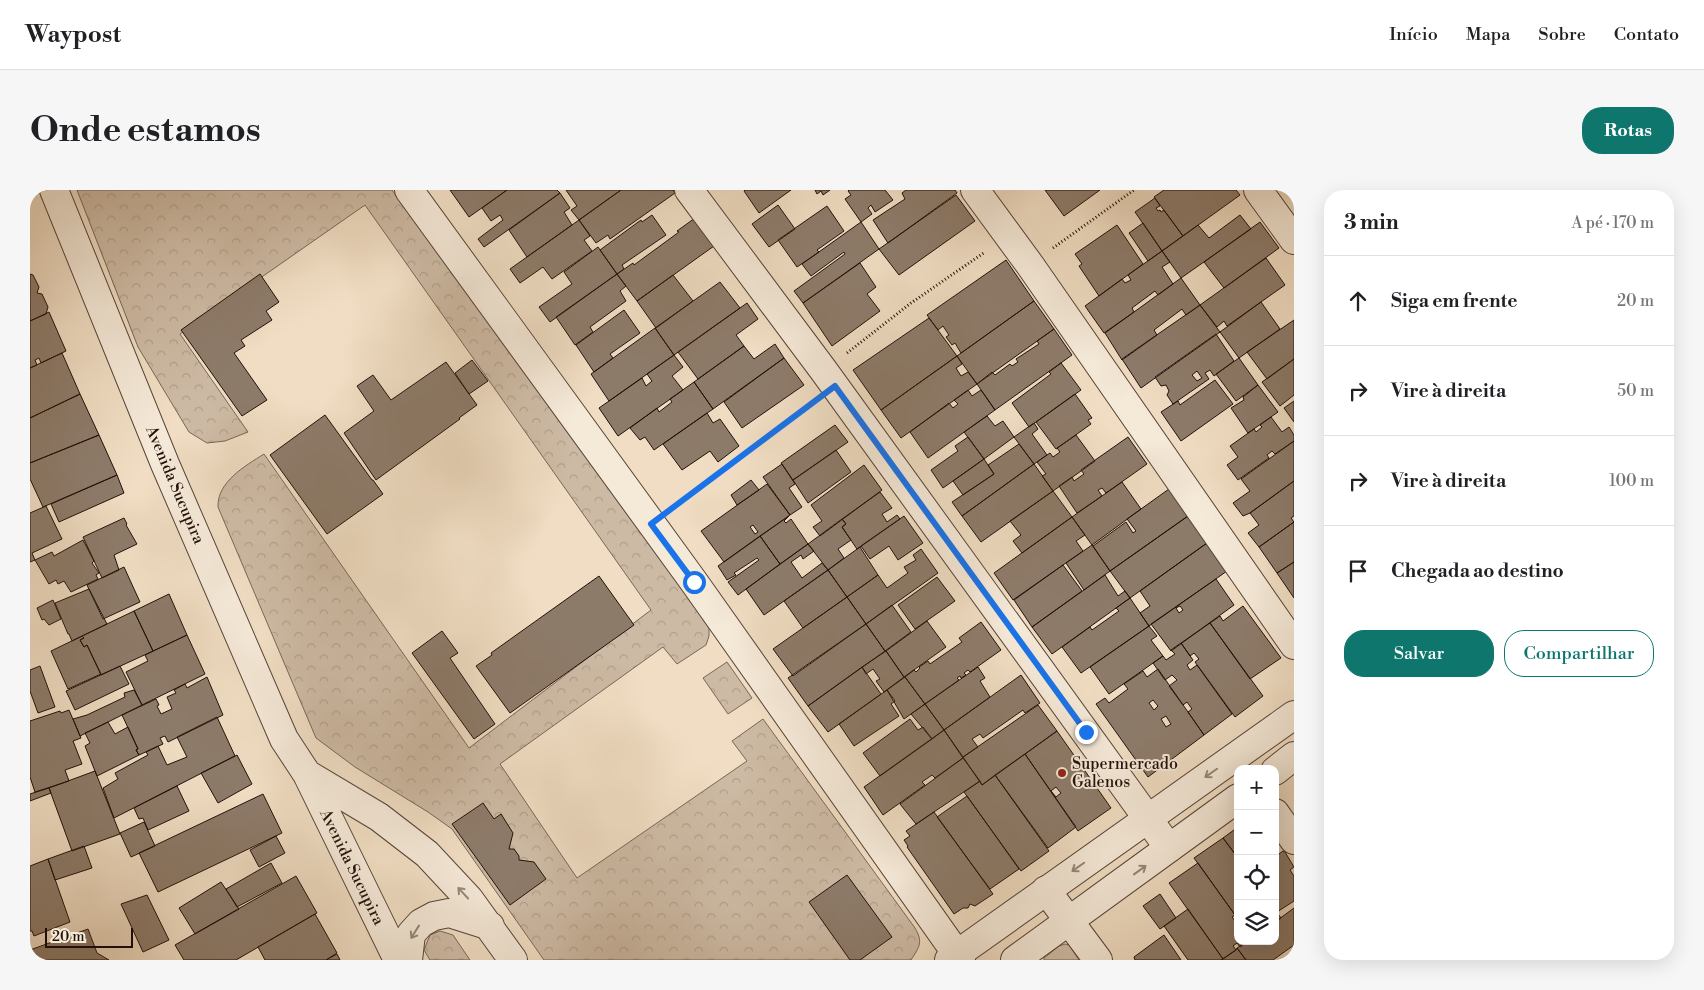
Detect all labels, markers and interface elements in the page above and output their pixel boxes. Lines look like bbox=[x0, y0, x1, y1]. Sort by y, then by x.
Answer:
text: Waypost bbox=[25, 20, 121, 50]
text: Início bbox=[1389, 23, 1438, 46]
text: Mapa bbox=[1466, 23, 1510, 46]
text: Sobre bbox=[1538, 23, 1586, 46]
text: Contato bbox=[1614, 23, 1679, 46]
button: Rotas bbox=[1582, 107, 1674, 154]
text: Onde estamos bbox=[30, 109, 261, 152]
text: 3 min bbox=[1344, 210, 1399, 236]
text: A pé · 170 m bbox=[1571, 213, 1654, 233]
icon: ahead bbox=[1344, 287, 1372, 315]
text: Siga em frente bbox=[1391, 289, 1518, 313]
text: 20 m bbox=[1617, 291, 1654, 311]
icon: right bbox=[1344, 377, 1372, 405]
text: Vire à direita bbox=[1391, 379, 1506, 403]
text: 50 m bbox=[1617, 381, 1654, 401]
street label: Avenida Sucupira bbox=[141, 422, 209, 548]
icon: right bbox=[1344, 467, 1372, 495]
text: Vire à direita bbox=[1391, 469, 1506, 493]
text: 100 m bbox=[1609, 471, 1654, 491]
icon: arrive bbox=[1344, 557, 1372, 585]
text: Chegada ao destino bbox=[1391, 559, 1564, 583]
route start bbox=[683, 571, 706, 594]
button: Salvar bbox=[1344, 630, 1494, 677]
button: Compartilhar bbox=[1504, 630, 1654, 677]
route end bbox=[1075, 721, 1098, 744]
place label: Supermercado Galenos bbox=[1072, 754, 1178, 792]
map controls bbox=[1234, 765, 1279, 945]
button: + bbox=[1234, 765, 1279, 810]
marker: Supermercado Galenos bbox=[1056, 767, 1068, 779]
one-way arrow bbox=[1204, 768, 1218, 778]
street label: Avenida Sucupira bbox=[315, 805, 389, 929]
button: − bbox=[1234, 810, 1279, 855]
button: locate bbox=[1234, 855, 1279, 900]
one-way arrow bbox=[1072, 862, 1086, 872]
one-way arrow bbox=[1133, 864, 1146, 875]
one-way arrow bbox=[457, 886, 469, 899]
button: layers bbox=[1234, 900, 1279, 945]
scale bar bbox=[45, 925, 132, 948]
one-way arrow bbox=[410, 925, 421, 939]
text: 20 m bbox=[52, 928, 84, 946]

